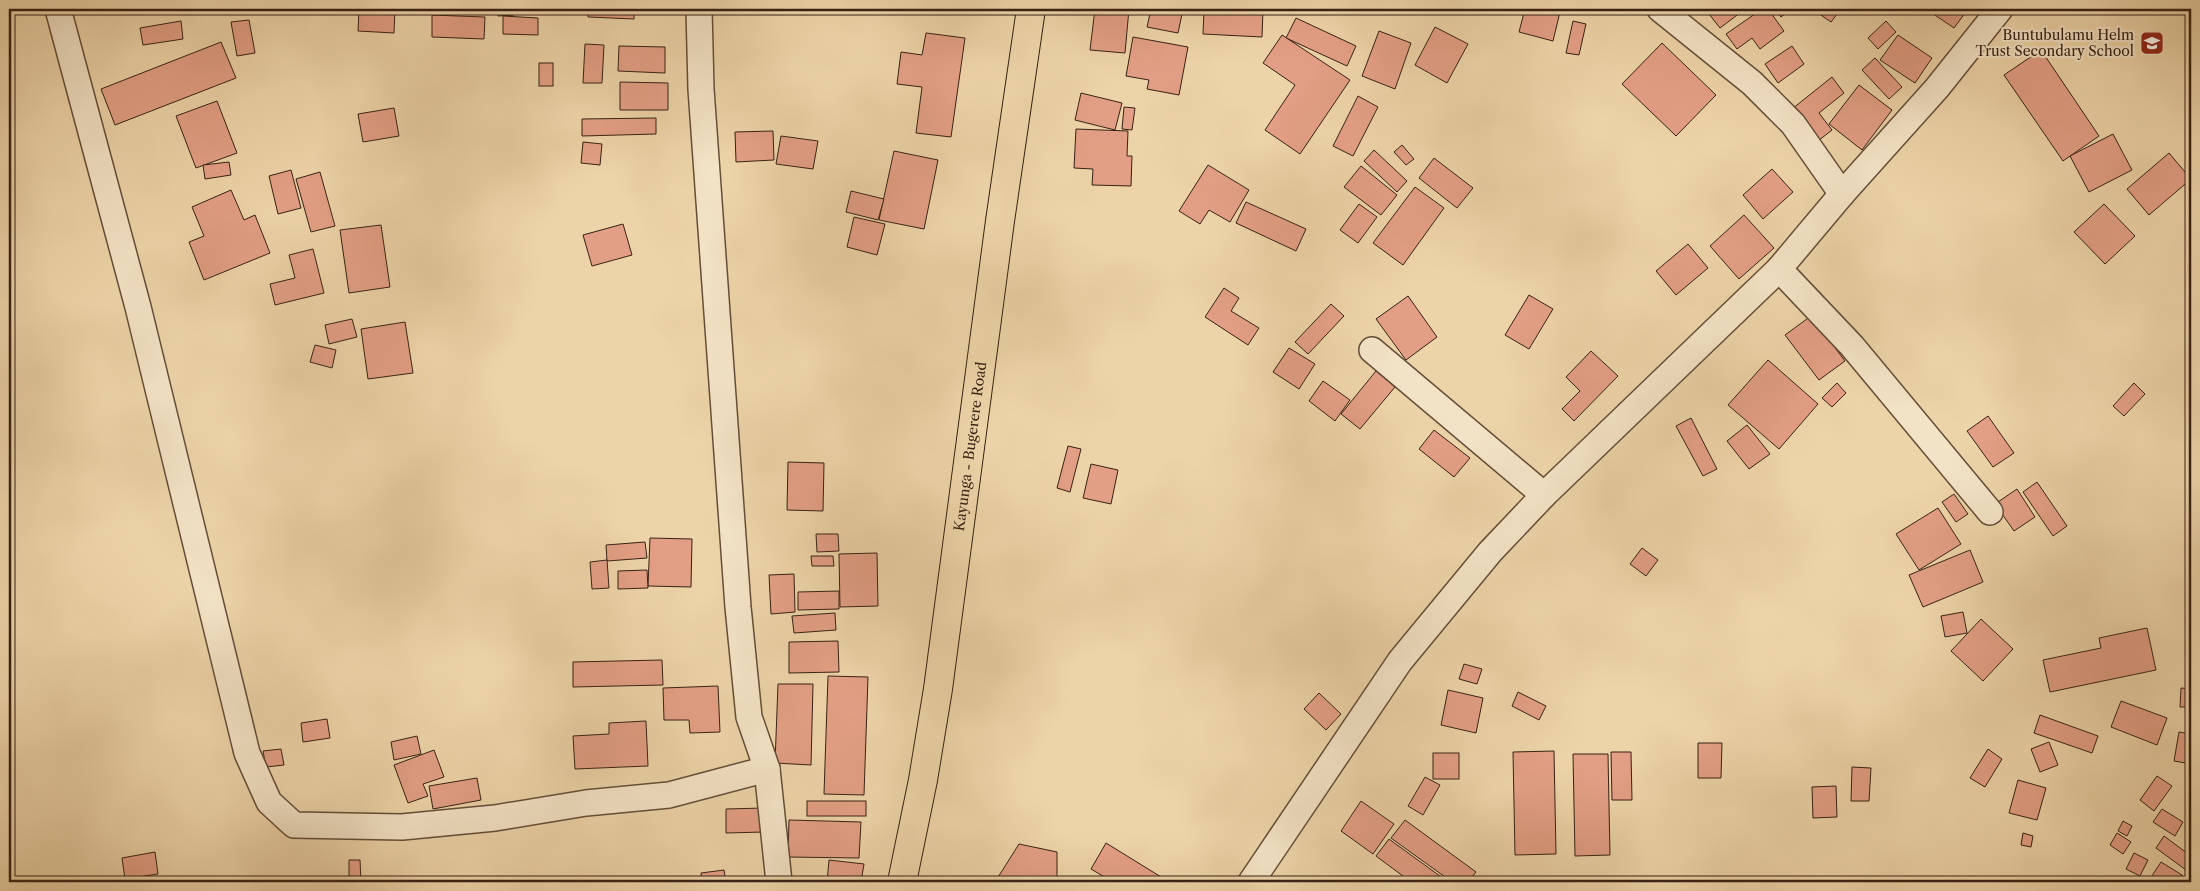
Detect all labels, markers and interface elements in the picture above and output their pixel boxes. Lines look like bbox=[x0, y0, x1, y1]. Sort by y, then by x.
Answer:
place label: Buntubulamu Helm Trust Secondary School bbox=[1976, 26, 2134, 60]
school or university icon: Buntubulamu Helm Trust Secondary School bbox=[2139, 30, 2165, 56]
street label: Kayunga - Bugerere Road bbox=[950, 360, 990, 532]

